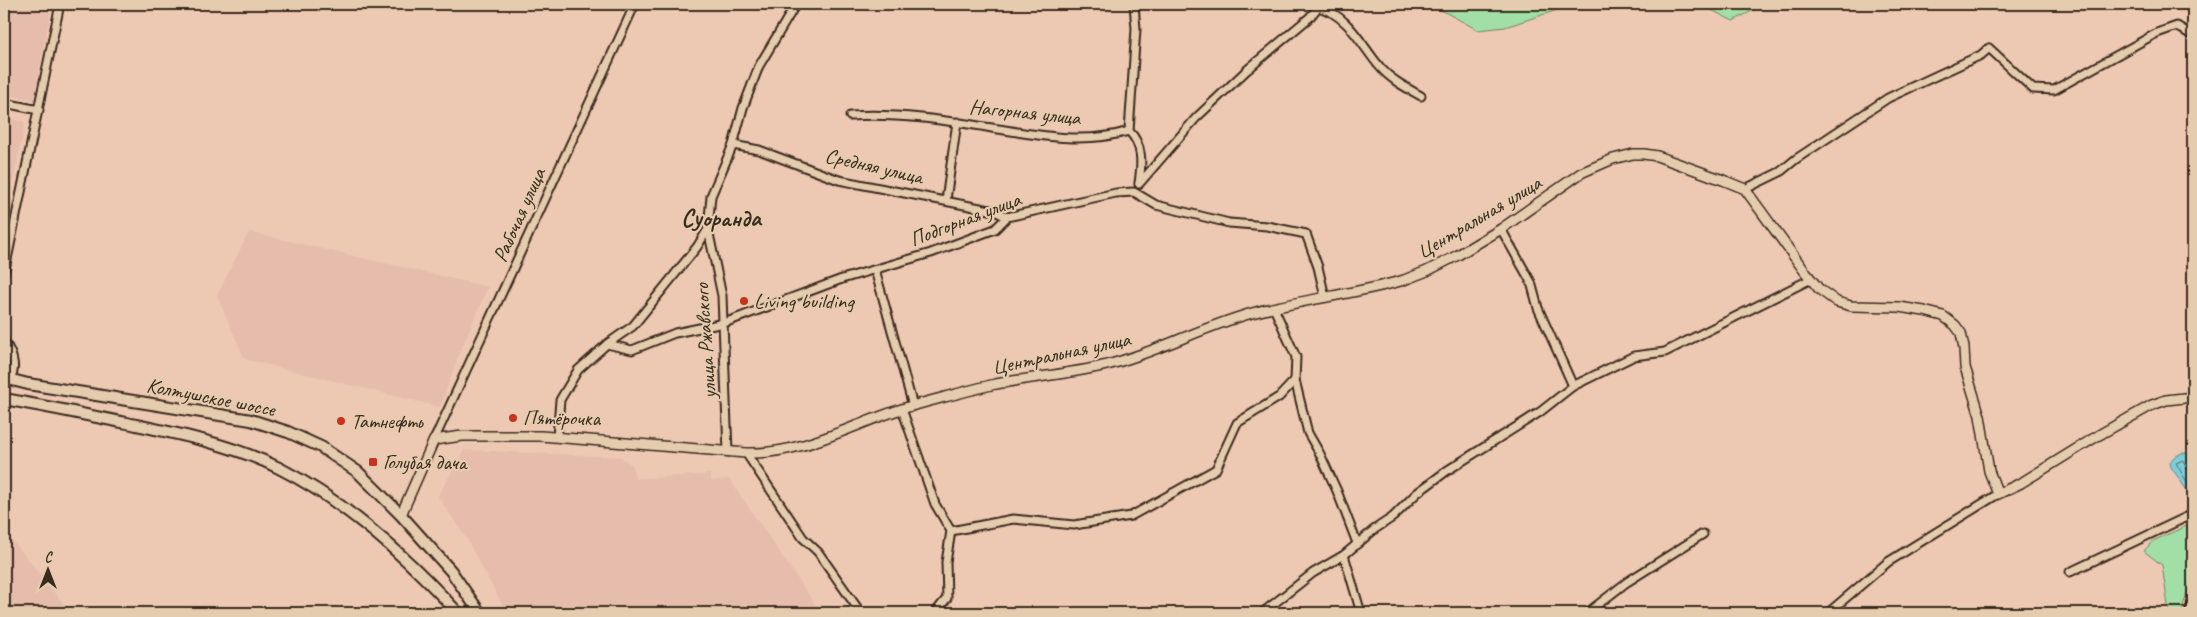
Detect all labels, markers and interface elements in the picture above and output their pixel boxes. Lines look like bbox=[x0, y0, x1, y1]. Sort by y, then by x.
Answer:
street label: Нагорная улица bbox=[968, 93, 1084, 131]
street label: Средняя улица bbox=[823, 142, 928, 190]
street label: Рабочая улица bbox=[487, 162, 552, 266]
street label: Центральная улица bbox=[1412, 169, 1548, 264]
street label: Подгорная улица bbox=[906, 185, 1026, 252]
district label: Суоранда bbox=[681, 203, 763, 233]
street label: улица Ржавского bbox=[688, 281, 722, 402]
place label: Living building bbox=[754, 288, 855, 314]
marker: Living building bbox=[738, 295, 750, 307]
street label: Центральная улица bbox=[989, 325, 1134, 380]
street label: Колтушское шоссе bbox=[145, 372, 279, 422]
place label: Пятёрочка bbox=[523, 405, 602, 431]
place label: Татнефть bbox=[351, 408, 424, 434]
marker: Пятёрочка bbox=[507, 412, 519, 424]
marker: Татнефть bbox=[335, 415, 347, 427]
place label: Голубая дача bbox=[383, 449, 469, 475]
marker: Голубая дача bbox=[367, 456, 379, 468]
north arrow bbox=[22, 544, 72, 594]
text: С bbox=[45, 549, 54, 566]

